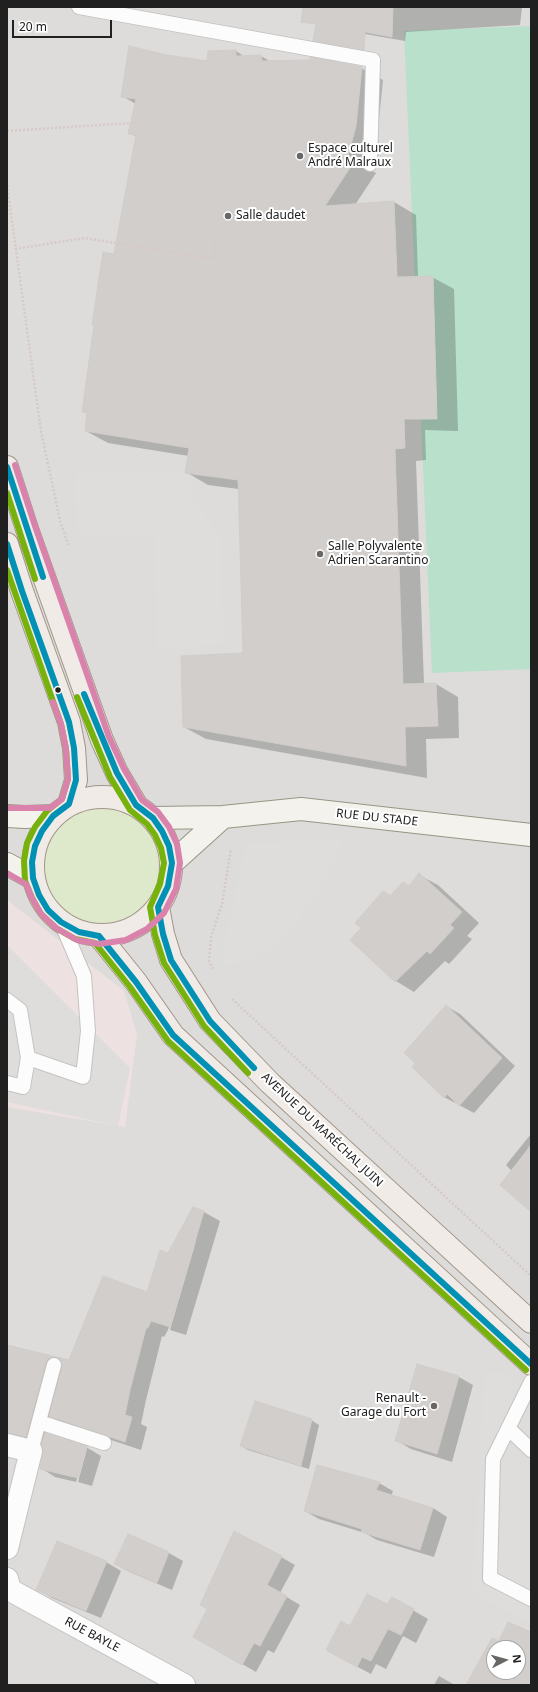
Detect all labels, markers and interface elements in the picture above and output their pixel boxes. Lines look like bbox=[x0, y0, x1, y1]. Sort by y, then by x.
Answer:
scale bar bbox=[14, 12, 114, 38]
text: 20 m bbox=[19, 18, 47, 35]
place label: Espace culturel André Malraux bbox=[308, 142, 393, 170]
marker: Espace culturel André Malraux bbox=[295, 151, 305, 161]
place label: Salle daudet bbox=[236, 209, 305, 223]
marker: Salle daudet bbox=[223, 211, 233, 221]
place label: Salle Polyvalente Adrien Scarantino bbox=[328, 540, 428, 568]
marker: Salle Polyvalente Adrien Scarantino bbox=[315, 549, 325, 559]
unlabelled marker bbox=[53, 685, 63, 695]
street label: RUE DU STADE bbox=[335, 807, 419, 829]
street label: AVENUE DU MARÉCHAL JUIN bbox=[258, 1070, 386, 1190]
place label: Renault - Garage du Fort bbox=[341, 1392, 426, 1420]
marker: Renault - Garage du Fort bbox=[429, 1401, 439, 1411]
street label: RUE BAYLE bbox=[62, 1614, 122, 1656]
north arrow bbox=[486, 1640, 526, 1680]
text: N bbox=[510, 1654, 525, 1664]

